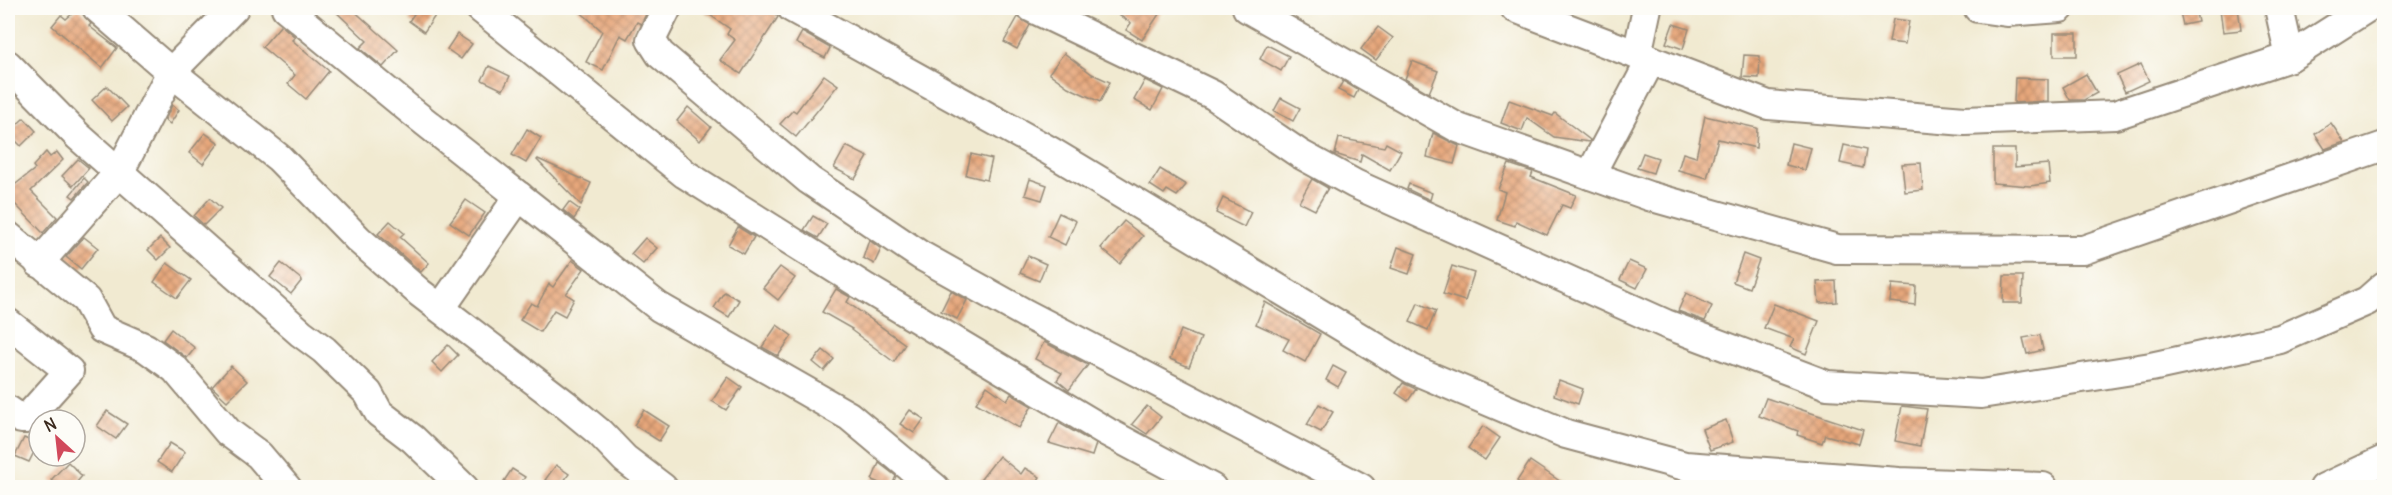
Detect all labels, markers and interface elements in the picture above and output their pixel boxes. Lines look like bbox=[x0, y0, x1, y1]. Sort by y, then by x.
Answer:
north arrow bbox=[27, 408, 87, 468]
text: N bbox=[41, 413, 60, 436]

